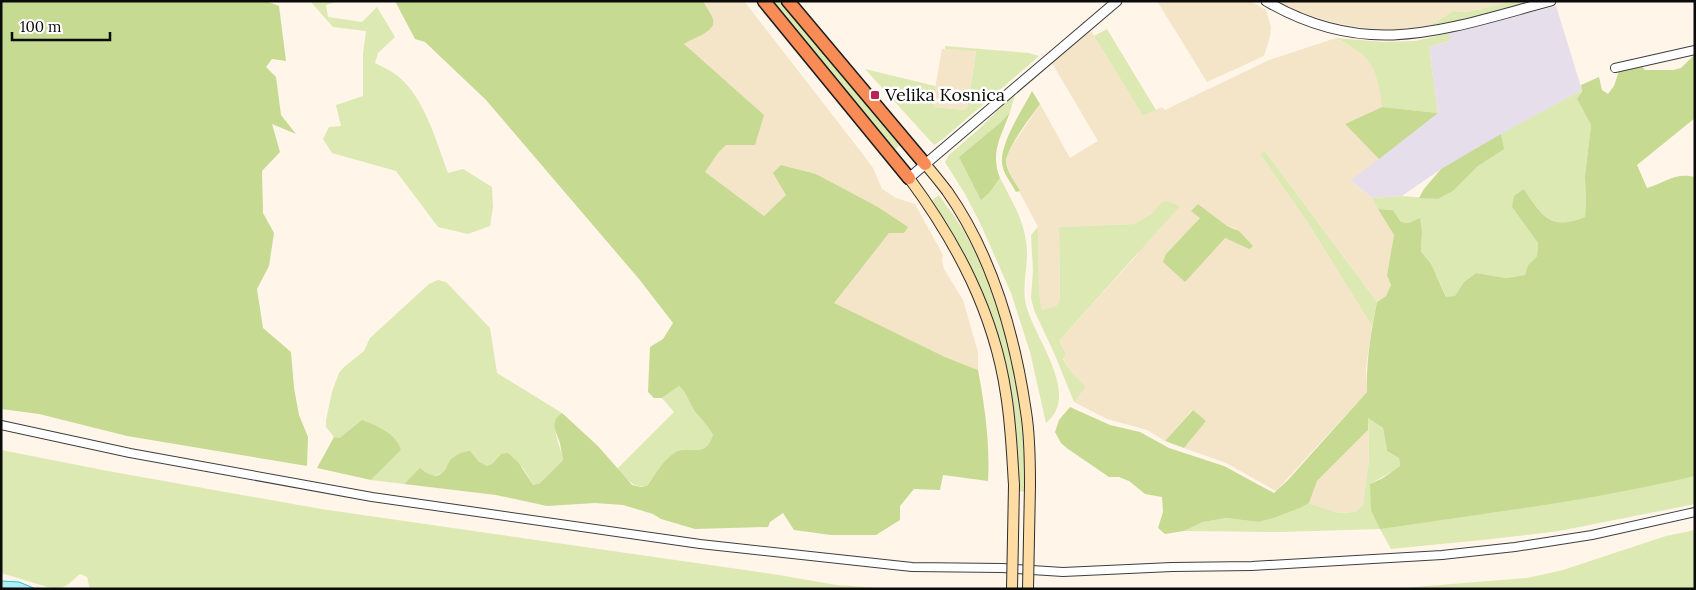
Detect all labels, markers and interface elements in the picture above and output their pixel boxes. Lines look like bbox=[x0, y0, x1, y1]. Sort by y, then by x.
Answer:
scale bar bbox=[12, 10, 110, 42]
text: 100 m bbox=[20, 17, 61, 36]
place label: Velika Kosnica bbox=[884, 83, 1005, 106]
marker: Velika Kosnica bbox=[869, 89, 881, 101]

